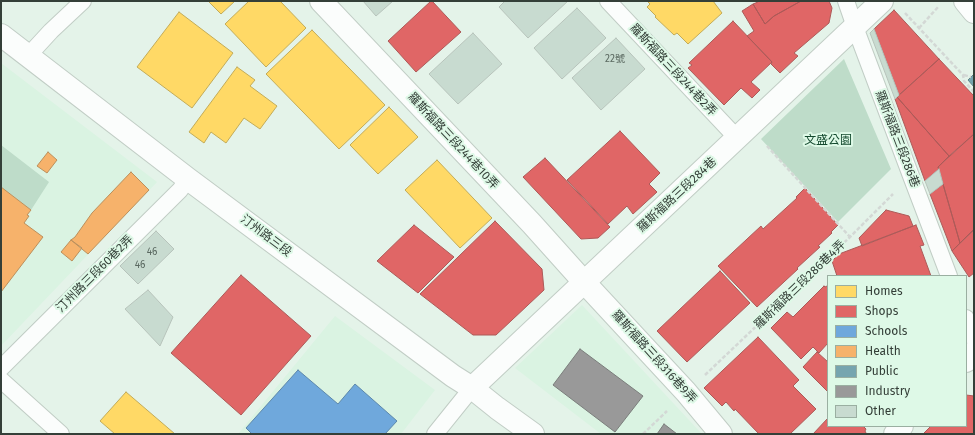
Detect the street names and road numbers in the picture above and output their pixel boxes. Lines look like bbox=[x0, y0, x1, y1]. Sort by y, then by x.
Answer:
street label: 羅斯福路三段244巷2弄 bbox=[627, 21, 719, 119]
street label: 羅斯福路三段286巷 bbox=[872, 88, 922, 190]
street label: 羅斯福路三段244巷10弄 bbox=[405, 90, 501, 192]
street label: 羅斯福路三段284巷 bbox=[634, 155, 720, 235]
street label: 汀州路三段 bbox=[238, 212, 294, 260]
street label: 汀州路三段60巷2弄 bbox=[53, 232, 137, 316]
street label: 羅斯福路三段286巷4弄 bbox=[751, 238, 849, 332]
street label: 羅斯福路三段316巷9弄 bbox=[609, 308, 699, 406]

